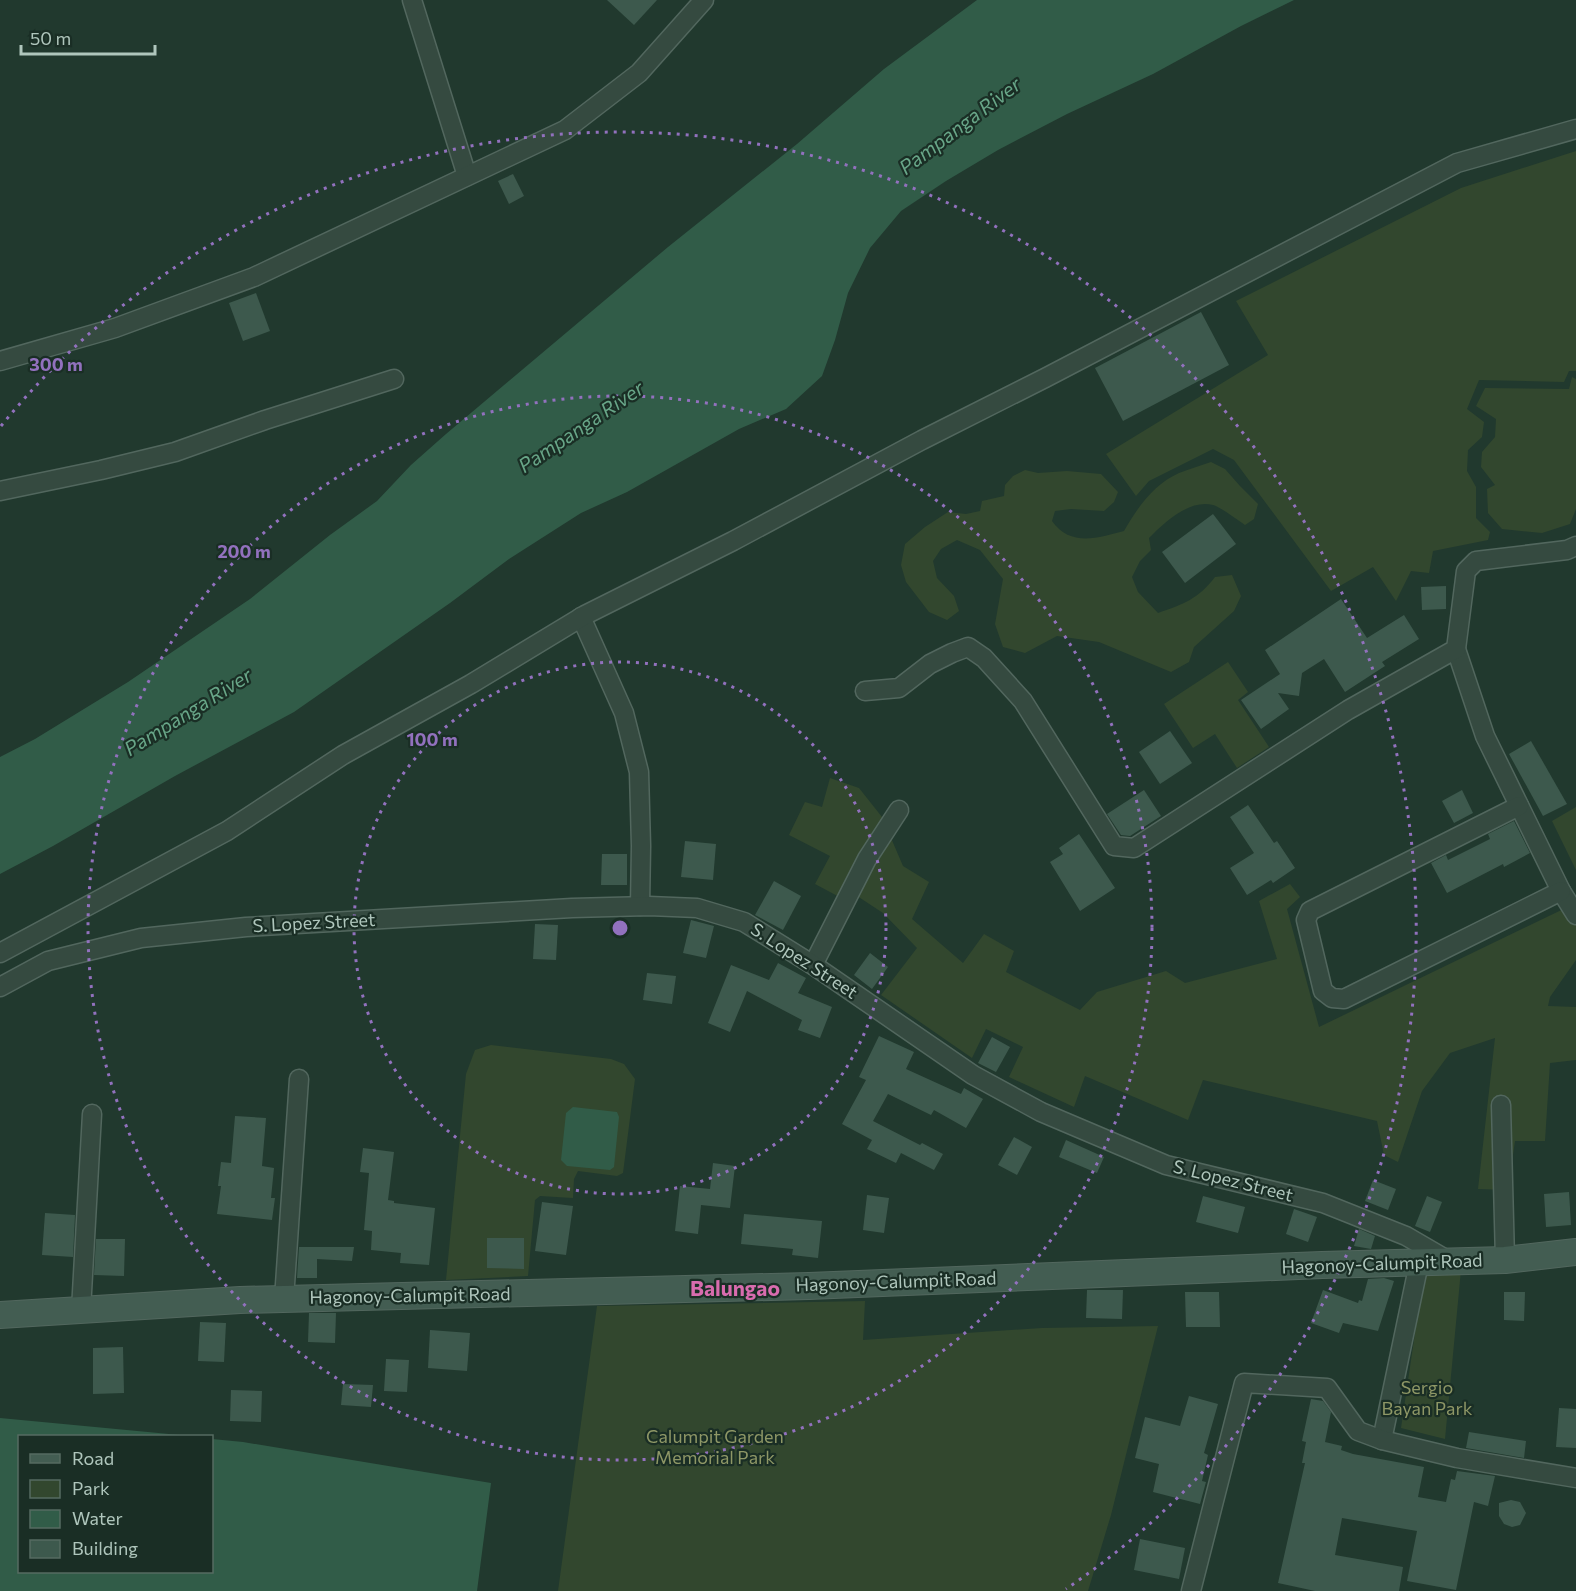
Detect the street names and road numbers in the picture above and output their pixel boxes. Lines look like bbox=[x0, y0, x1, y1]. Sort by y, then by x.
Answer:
street label: S. Lopez Street bbox=[252, 908, 376, 936]
street label: S. Lopez Street bbox=[747, 918, 862, 1003]
street label: S. Lopez Street bbox=[1171, 1155, 1295, 1206]
street label: Hagonoy-Calumpit Road bbox=[1281, 1248, 1483, 1278]
street label: Hagonoy-Calumpit Road bbox=[795, 1266, 997, 1296]
street label: Hagonoy-Calumpit Road bbox=[309, 1282, 511, 1308]

